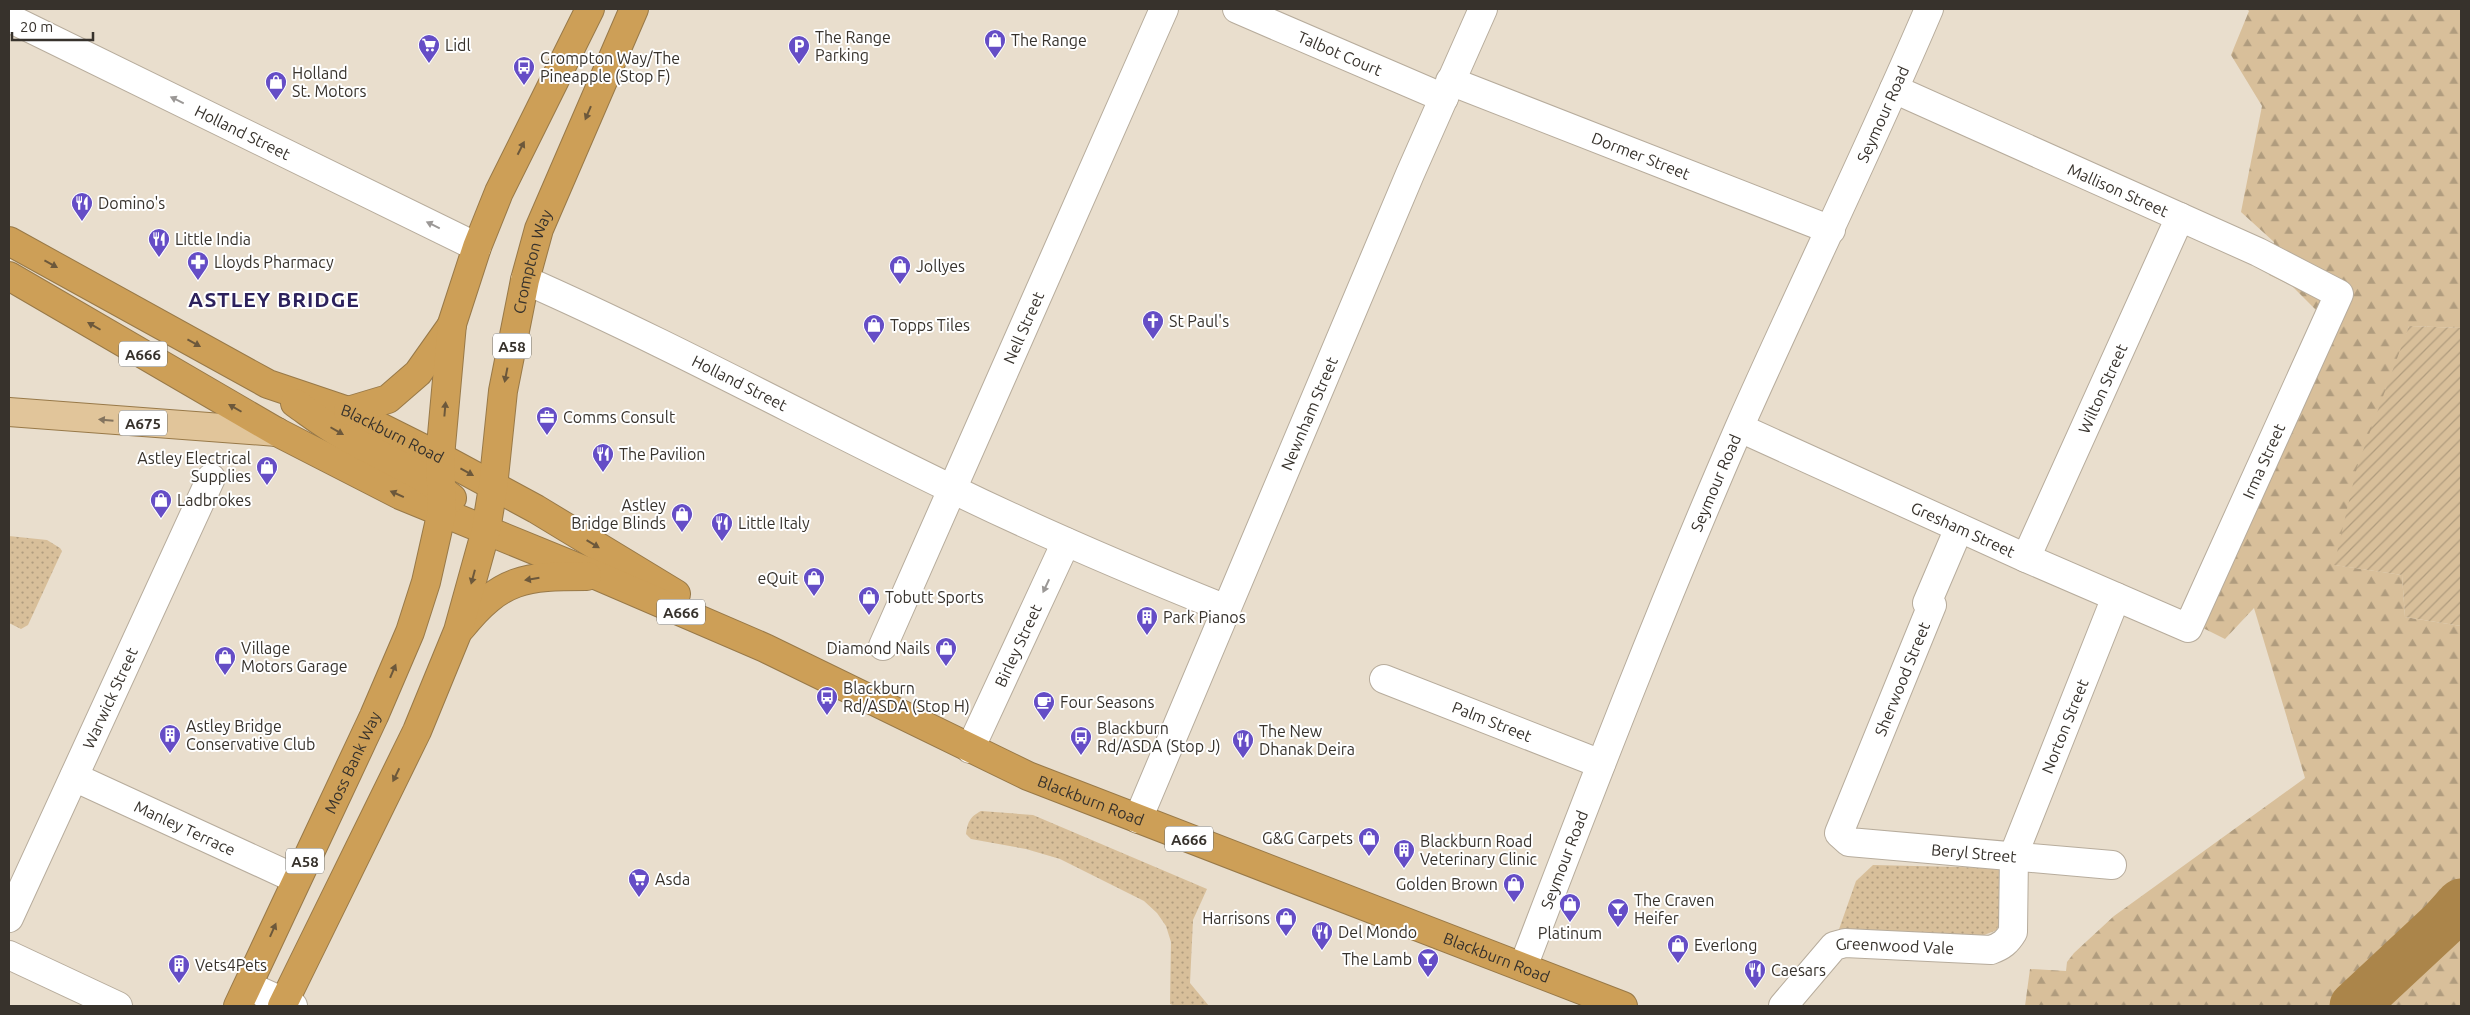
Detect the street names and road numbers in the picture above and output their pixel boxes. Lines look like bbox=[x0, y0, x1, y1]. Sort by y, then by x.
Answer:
street label: Talbot Court bbox=[1295, 27, 1385, 80]
street label: Seymour Road bbox=[1853, 63, 1912, 165]
street label: Holland Street bbox=[192, 101, 294, 164]
street label: Dormer Street bbox=[1589, 128, 1693, 183]
street label: Mallison Street bbox=[2065, 160, 2172, 221]
street label: Crompton Way bbox=[510, 207, 555, 315]
street label: Nell Street bbox=[1000, 288, 1048, 367]
road number: A58 bbox=[493, 334, 531, 358]
street label: Wilton Street bbox=[2075, 340, 2131, 436]
road number: A666 bbox=[119, 342, 167, 366]
street label: Holland Street bbox=[689, 351, 791, 415]
street label: Newnham Street bbox=[1277, 353, 1341, 473]
street label: Blackburn Road bbox=[339, 400, 447, 466]
road number: A675 bbox=[119, 410, 167, 436]
street label: Irma Street bbox=[2239, 420, 2289, 501]
street label: Seymour Road bbox=[1687, 432, 1744, 534]
street label: Gresham Street bbox=[1908, 498, 2018, 561]
road number: A666 bbox=[657, 600, 705, 624]
street label: Birley Street bbox=[991, 601, 1045, 690]
street label: Sherwood Street bbox=[1871, 619, 1933, 739]
street label: Warwick Street bbox=[79, 644, 141, 752]
street label: Norton Street bbox=[2038, 676, 2092, 776]
street label: Palm Street bbox=[1450, 698, 1535, 745]
street label: Moss Bank Way bbox=[321, 709, 384, 816]
street label: Blackburn Road bbox=[1035, 772, 1147, 829]
street label: Manley Terrace bbox=[131, 797, 238, 859]
street label: Seymour Road bbox=[1537, 808, 1591, 911]
road number: A666 bbox=[1165, 826, 1213, 852]
street label: Beryl Street bbox=[1930, 840, 2018, 866]
road number: A58 bbox=[286, 848, 324, 874]
street label: Blackburn Road bbox=[1441, 928, 1552, 986]
street label: Greenwood Vale bbox=[1833, 934, 1955, 957]

